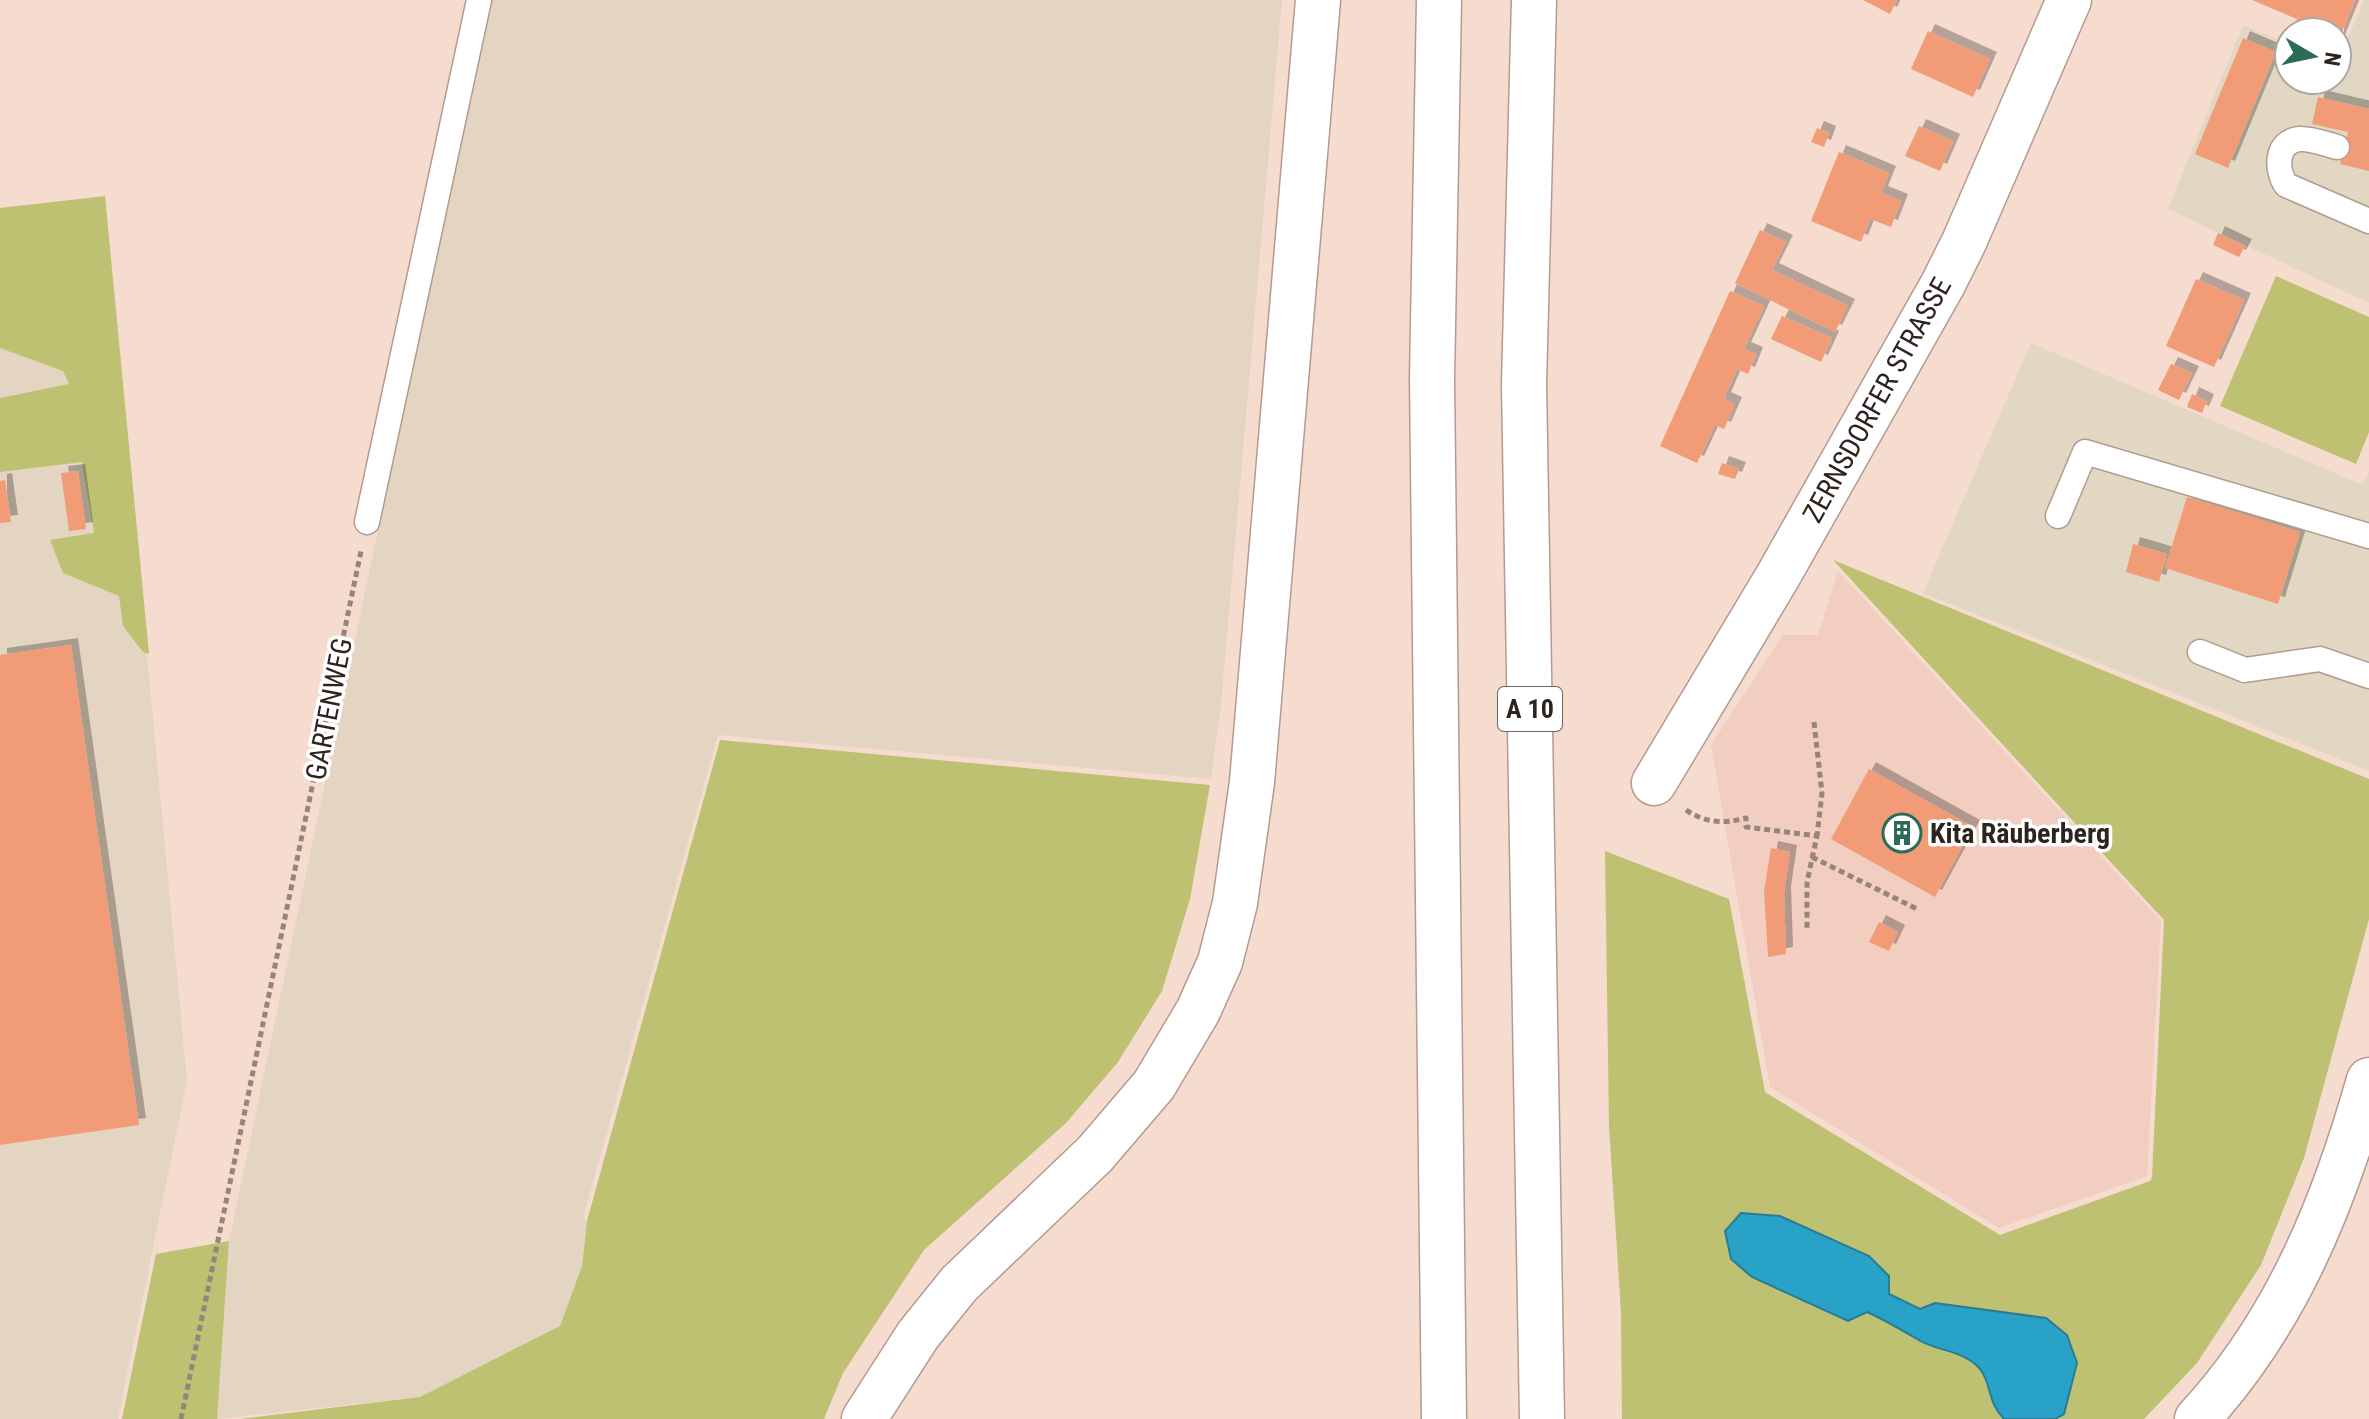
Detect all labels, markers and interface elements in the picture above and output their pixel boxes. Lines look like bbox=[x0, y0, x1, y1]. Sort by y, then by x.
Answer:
north arrow bbox=[2273, 16, 2353, 96]
text: N bbox=[2319, 50, 2346, 68]
street label: ZERNSDORFER STRASSE bbox=[1796, 272, 1958, 528]
street label: GARTENWEG bbox=[299, 635, 359, 783]
road number: A 10 bbox=[1498, 687, 1562, 731]
building icon: Kita Räuberberg bbox=[1881, 812, 1923, 854]
place label: Kita Räuberberg bbox=[1930, 817, 2110, 850]

